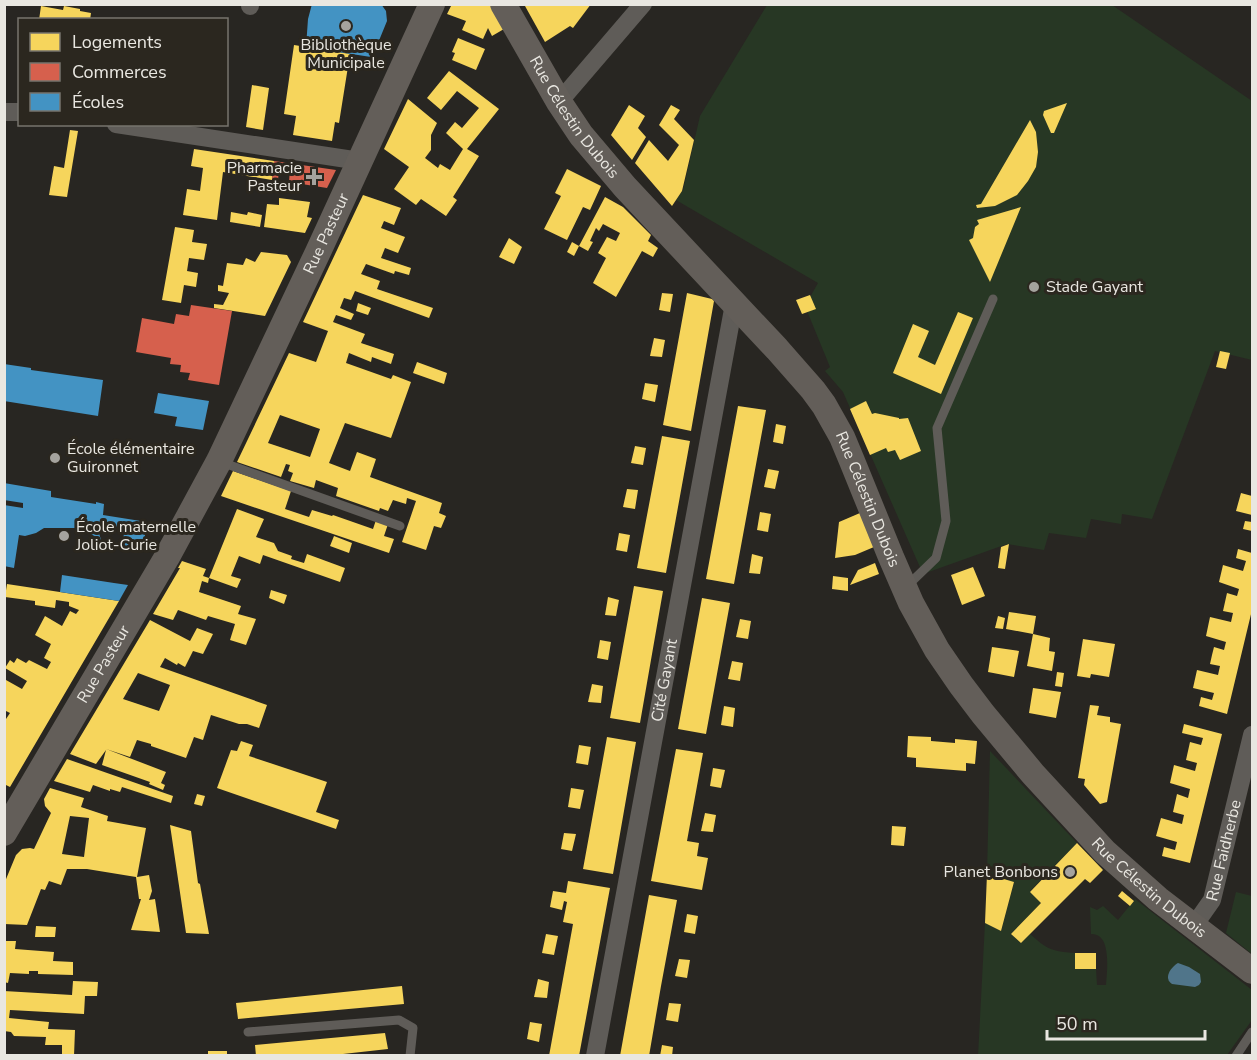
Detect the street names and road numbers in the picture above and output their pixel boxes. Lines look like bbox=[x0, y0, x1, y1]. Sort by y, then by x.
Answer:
street label: Rue Célestin Dubois bbox=[524, 52, 624, 183]
street label: Rue Pasteur bbox=[298, 189, 355, 278]
street label: Rue Célestin Dubois bbox=[830, 428, 905, 571]
street label: Rue Pasteur bbox=[72, 621, 135, 707]
street label: Cité Gayant bbox=[646, 637, 683, 724]
street label: Rue Faidherbe bbox=[1201, 798, 1247, 903]
street label: Rue Célestin Dubois bbox=[1086, 833, 1211, 943]

